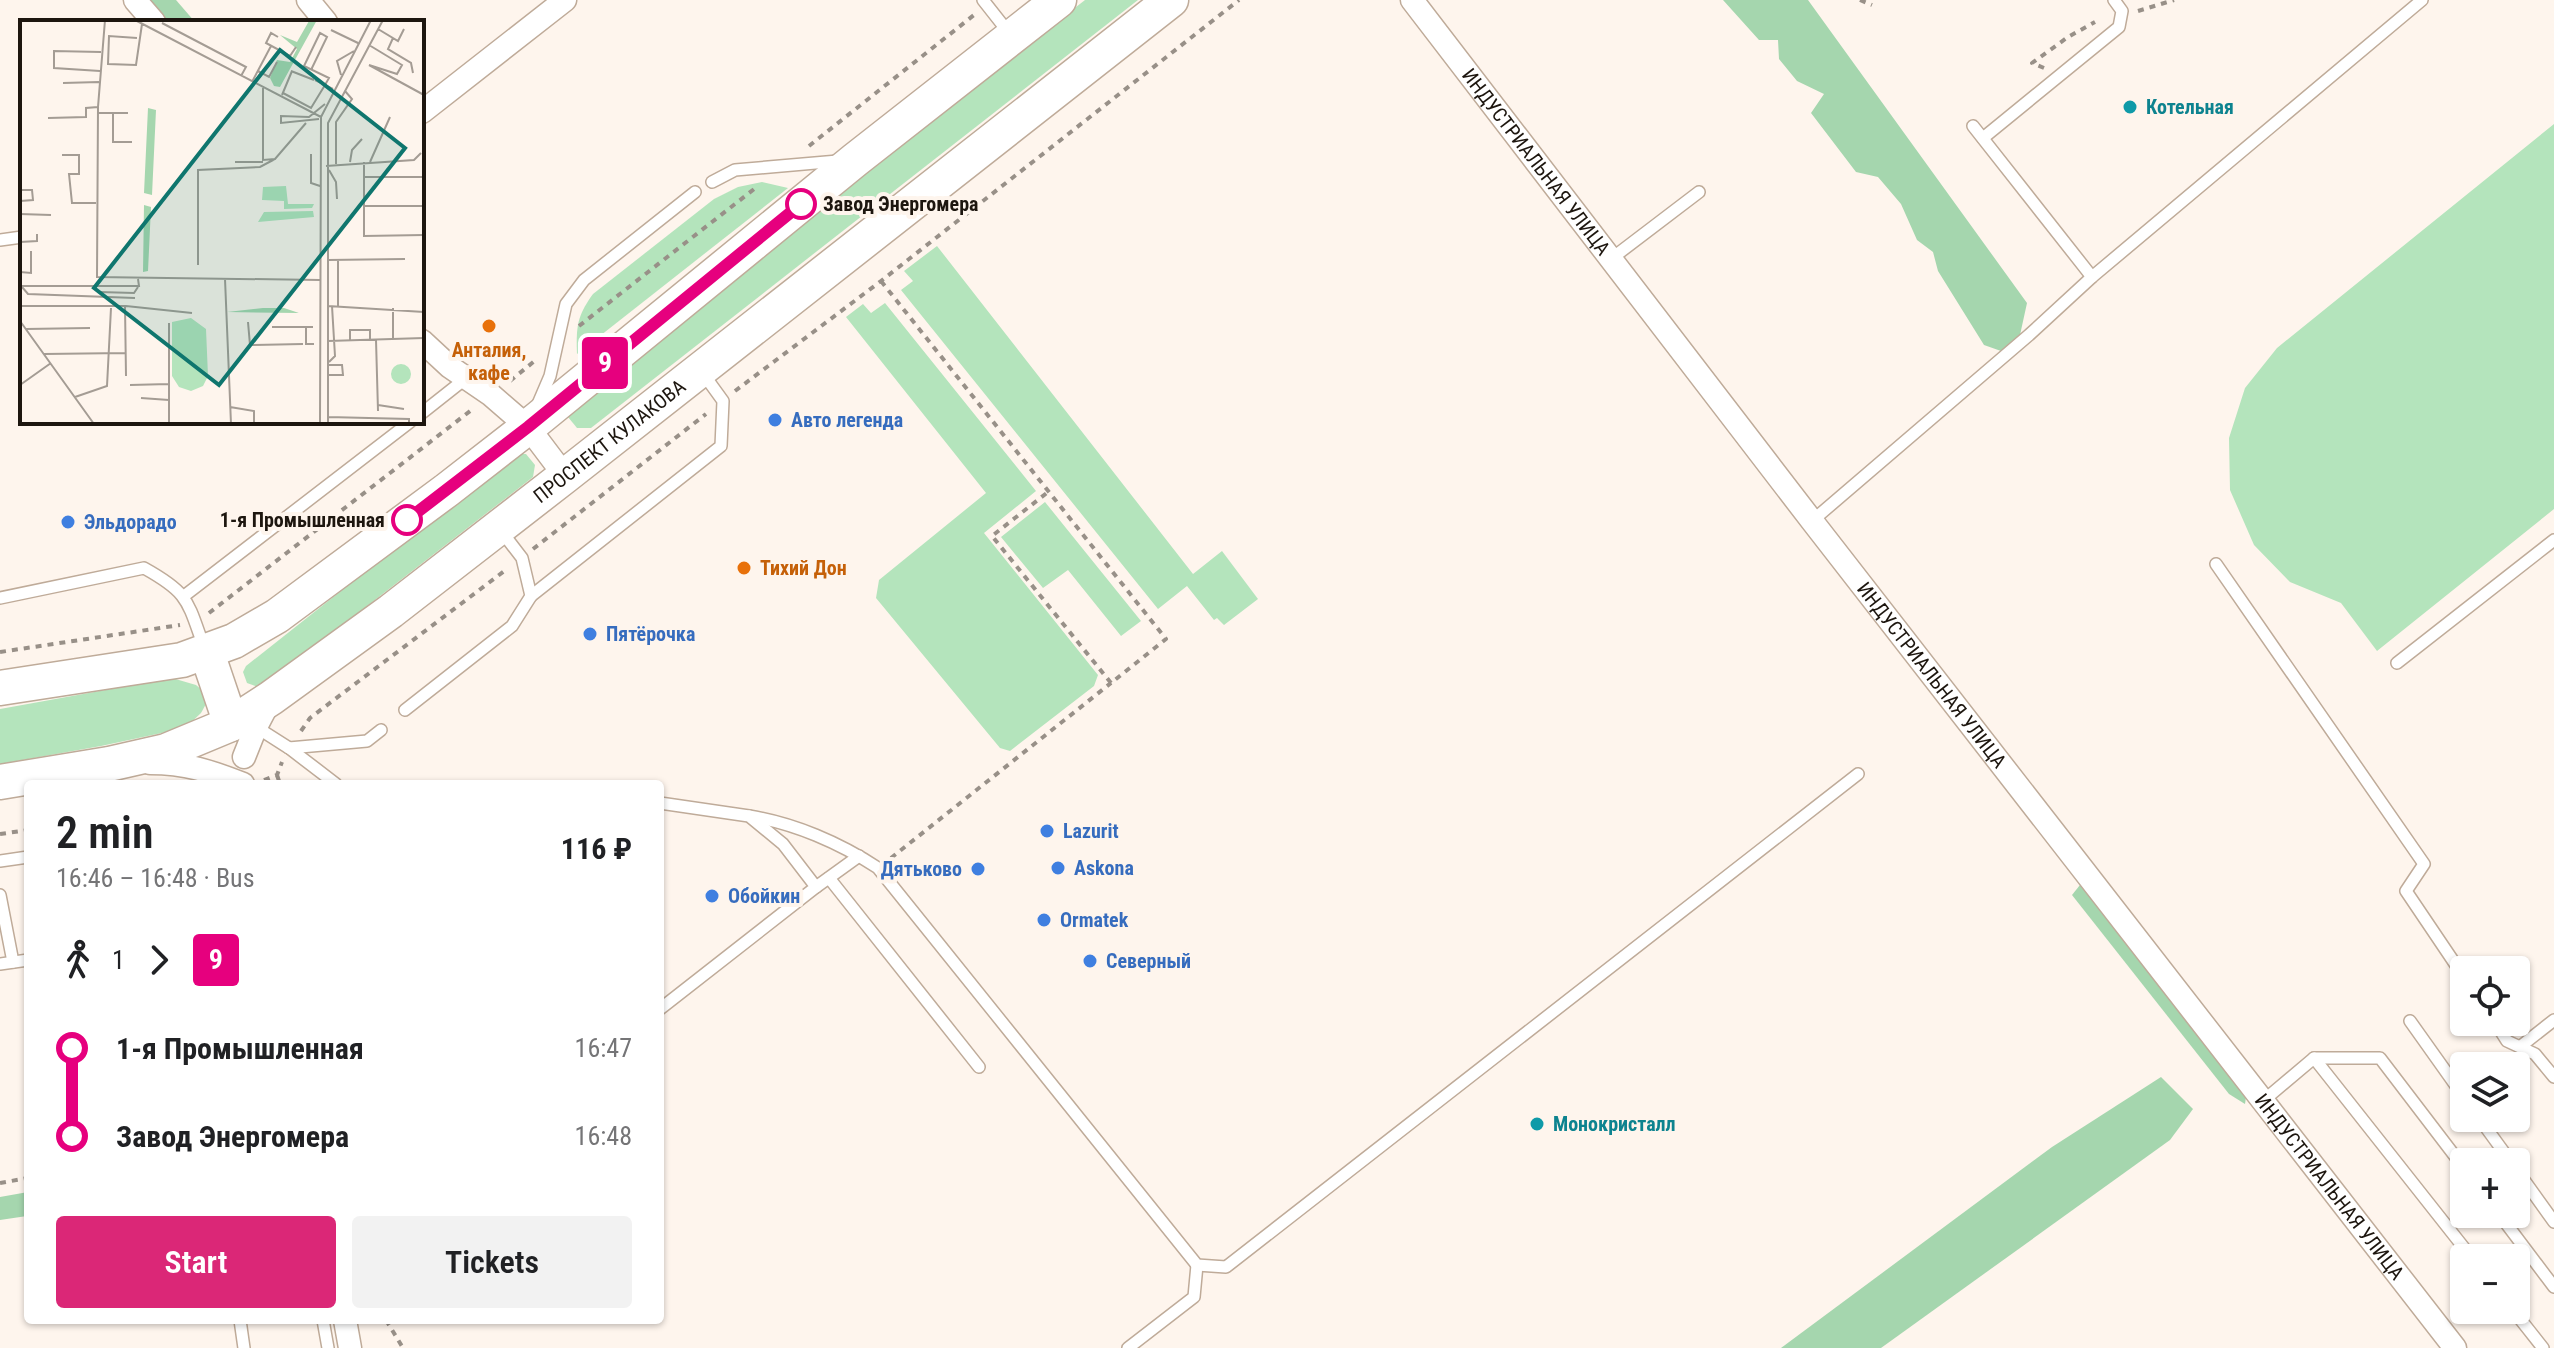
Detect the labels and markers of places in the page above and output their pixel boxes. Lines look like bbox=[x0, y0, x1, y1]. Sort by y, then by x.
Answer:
place label: Котельная bbox=[2146, 95, 2234, 119]
marker: Котельная bbox=[2121, 98, 2139, 116]
marker: Завод Энергомера bbox=[786, 189, 816, 219]
place label: Завод Энергомера bbox=[823, 192, 978, 216]
marker: Анталия, кафе bbox=[480, 317, 498, 335]
place label: Анталия, кафе bbox=[452, 338, 526, 385]
place label: Авто легенда bbox=[791, 408, 903, 432]
marker: Авто легенда bbox=[766, 411, 784, 429]
marker: 1-я Промышленная bbox=[392, 505, 422, 535]
place label: 1-я Промышленная bbox=[220, 508, 385, 532]
place label: Эльдорадо bbox=[84, 510, 177, 534]
marker: Эльдорадо bbox=[59, 513, 77, 531]
place label: Тихий Дон bbox=[760, 556, 847, 580]
marker: Тихий Дон bbox=[735, 559, 753, 577]
place label: Пятёрочка bbox=[606, 622, 695, 646]
marker: Пятёрочка bbox=[581, 625, 599, 643]
place label: Lazurit bbox=[1063, 819, 1119, 843]
marker: Lazurit bbox=[1038, 822, 1056, 840]
place label: Askona bbox=[1074, 856, 1134, 880]
place label: Дятьково bbox=[881, 857, 962, 881]
marker: Askona bbox=[1049, 859, 1067, 877]
marker: Дятьково bbox=[969, 860, 987, 878]
place label: Обойкин bbox=[728, 884, 800, 908]
marker: Обойкин bbox=[703, 887, 721, 905]
place label: Ormatek bbox=[1060, 908, 1129, 932]
marker: Ormatek bbox=[1035, 911, 1053, 929]
place label: Северный bbox=[1106, 949, 1191, 973]
marker: Северный bbox=[1081, 952, 1099, 970]
place label: Монокристалл bbox=[1553, 1112, 1676, 1136]
marker: Монокристалл bbox=[1528, 1115, 1546, 1133]

